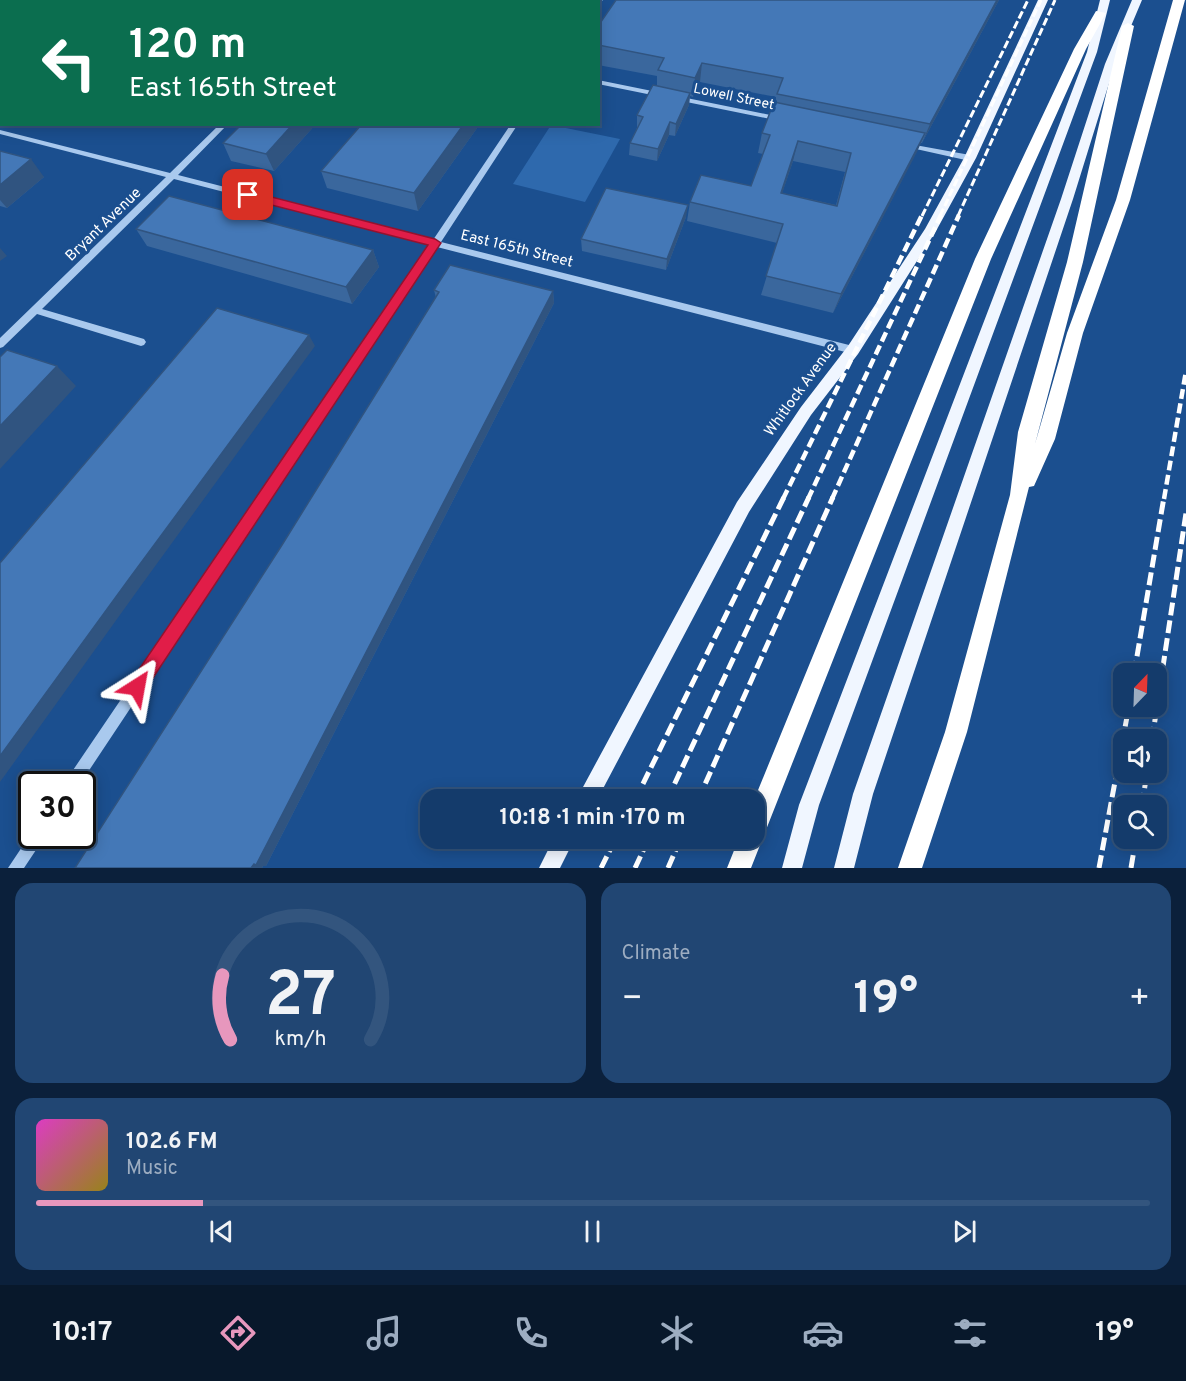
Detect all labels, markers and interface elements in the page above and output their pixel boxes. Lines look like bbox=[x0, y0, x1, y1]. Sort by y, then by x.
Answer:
text: 120 m bbox=[129, 20, 246, 73]
icon: left bbox=[30, 24, 108, 102]
text: East 165th Street bbox=[129, 72, 337, 106]
street label: Lowell Street bbox=[692, 81, 776, 114]
pin bbox=[222, 169, 273, 220]
icon: arrive bbox=[231, 178, 264, 211]
street label: Bryant Avenue bbox=[62, 184, 146, 266]
street label: East 165th Street bbox=[458, 226, 575, 273]
street label: Whitlock Avenue bbox=[761, 339, 842, 440]
position arrow bbox=[105, 655, 169, 719]
north arrow bbox=[1113, 663, 1167, 717]
map controls bbox=[1113, 663, 1167, 849]
button: sound bbox=[1113, 729, 1167, 783]
speed limit sign: 30 bbox=[18, 771, 96, 849]
button: search bbox=[1113, 795, 1167, 849]
text: 10:18 · 1 min · 170 m bbox=[500, 805, 685, 832]
text: Climate bbox=[622, 941, 690, 967]
text: 27 bbox=[265, 959, 336, 1038]
text: 19° bbox=[854, 972, 918, 1029]
text: − bbox=[622, 979, 643, 1021]
text: + bbox=[1129, 979, 1150, 1021]
text: km/h bbox=[274, 1026, 326, 1053]
text: 102.6 FM bbox=[126, 1129, 218, 1156]
text: Music bbox=[126, 1156, 178, 1182]
icon: previous bbox=[205, 1215, 238, 1248]
icon: pause bbox=[576, 1215, 609, 1248]
icon: next bbox=[948, 1215, 981, 1248]
icon: directions bbox=[217, 1312, 259, 1354]
icon: music bbox=[363, 1312, 405, 1354]
icon: phone bbox=[510, 1312, 552, 1354]
icon: climate bbox=[656, 1312, 698, 1354]
icon: car bbox=[802, 1312, 844, 1354]
icon: filters bbox=[949, 1312, 991, 1354]
text: 10:17 bbox=[52, 1316, 113, 1350]
text: 19° bbox=[1095, 1316, 1134, 1350]

